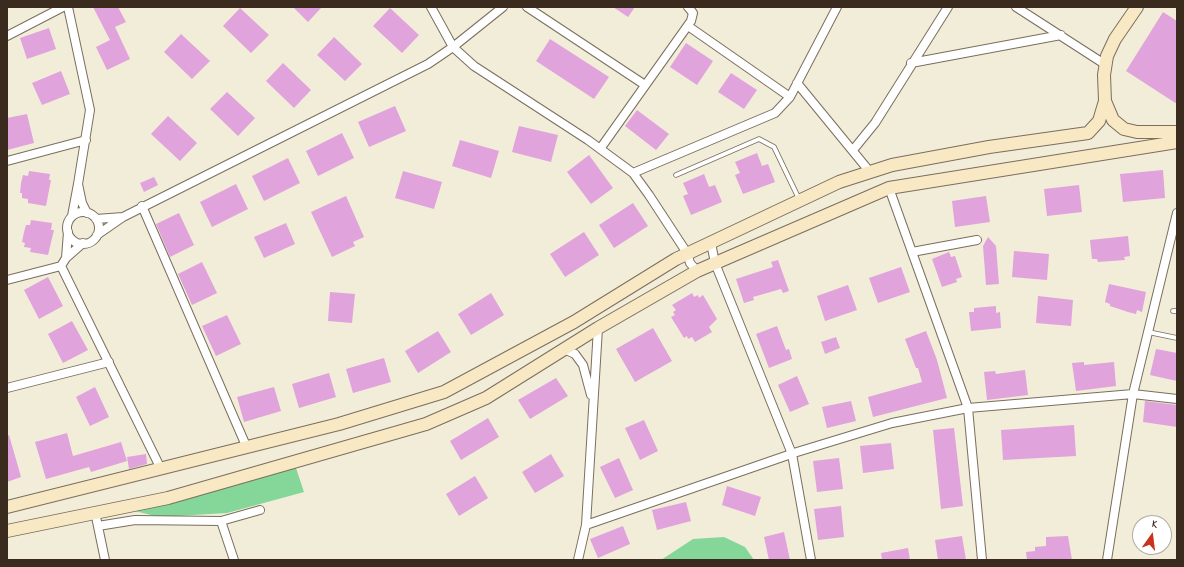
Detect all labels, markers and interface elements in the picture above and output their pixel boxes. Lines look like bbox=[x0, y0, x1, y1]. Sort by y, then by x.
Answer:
north arrow bbox=[1132, 515, 1172, 555]
text: K bbox=[1150, 516, 1159, 533]

